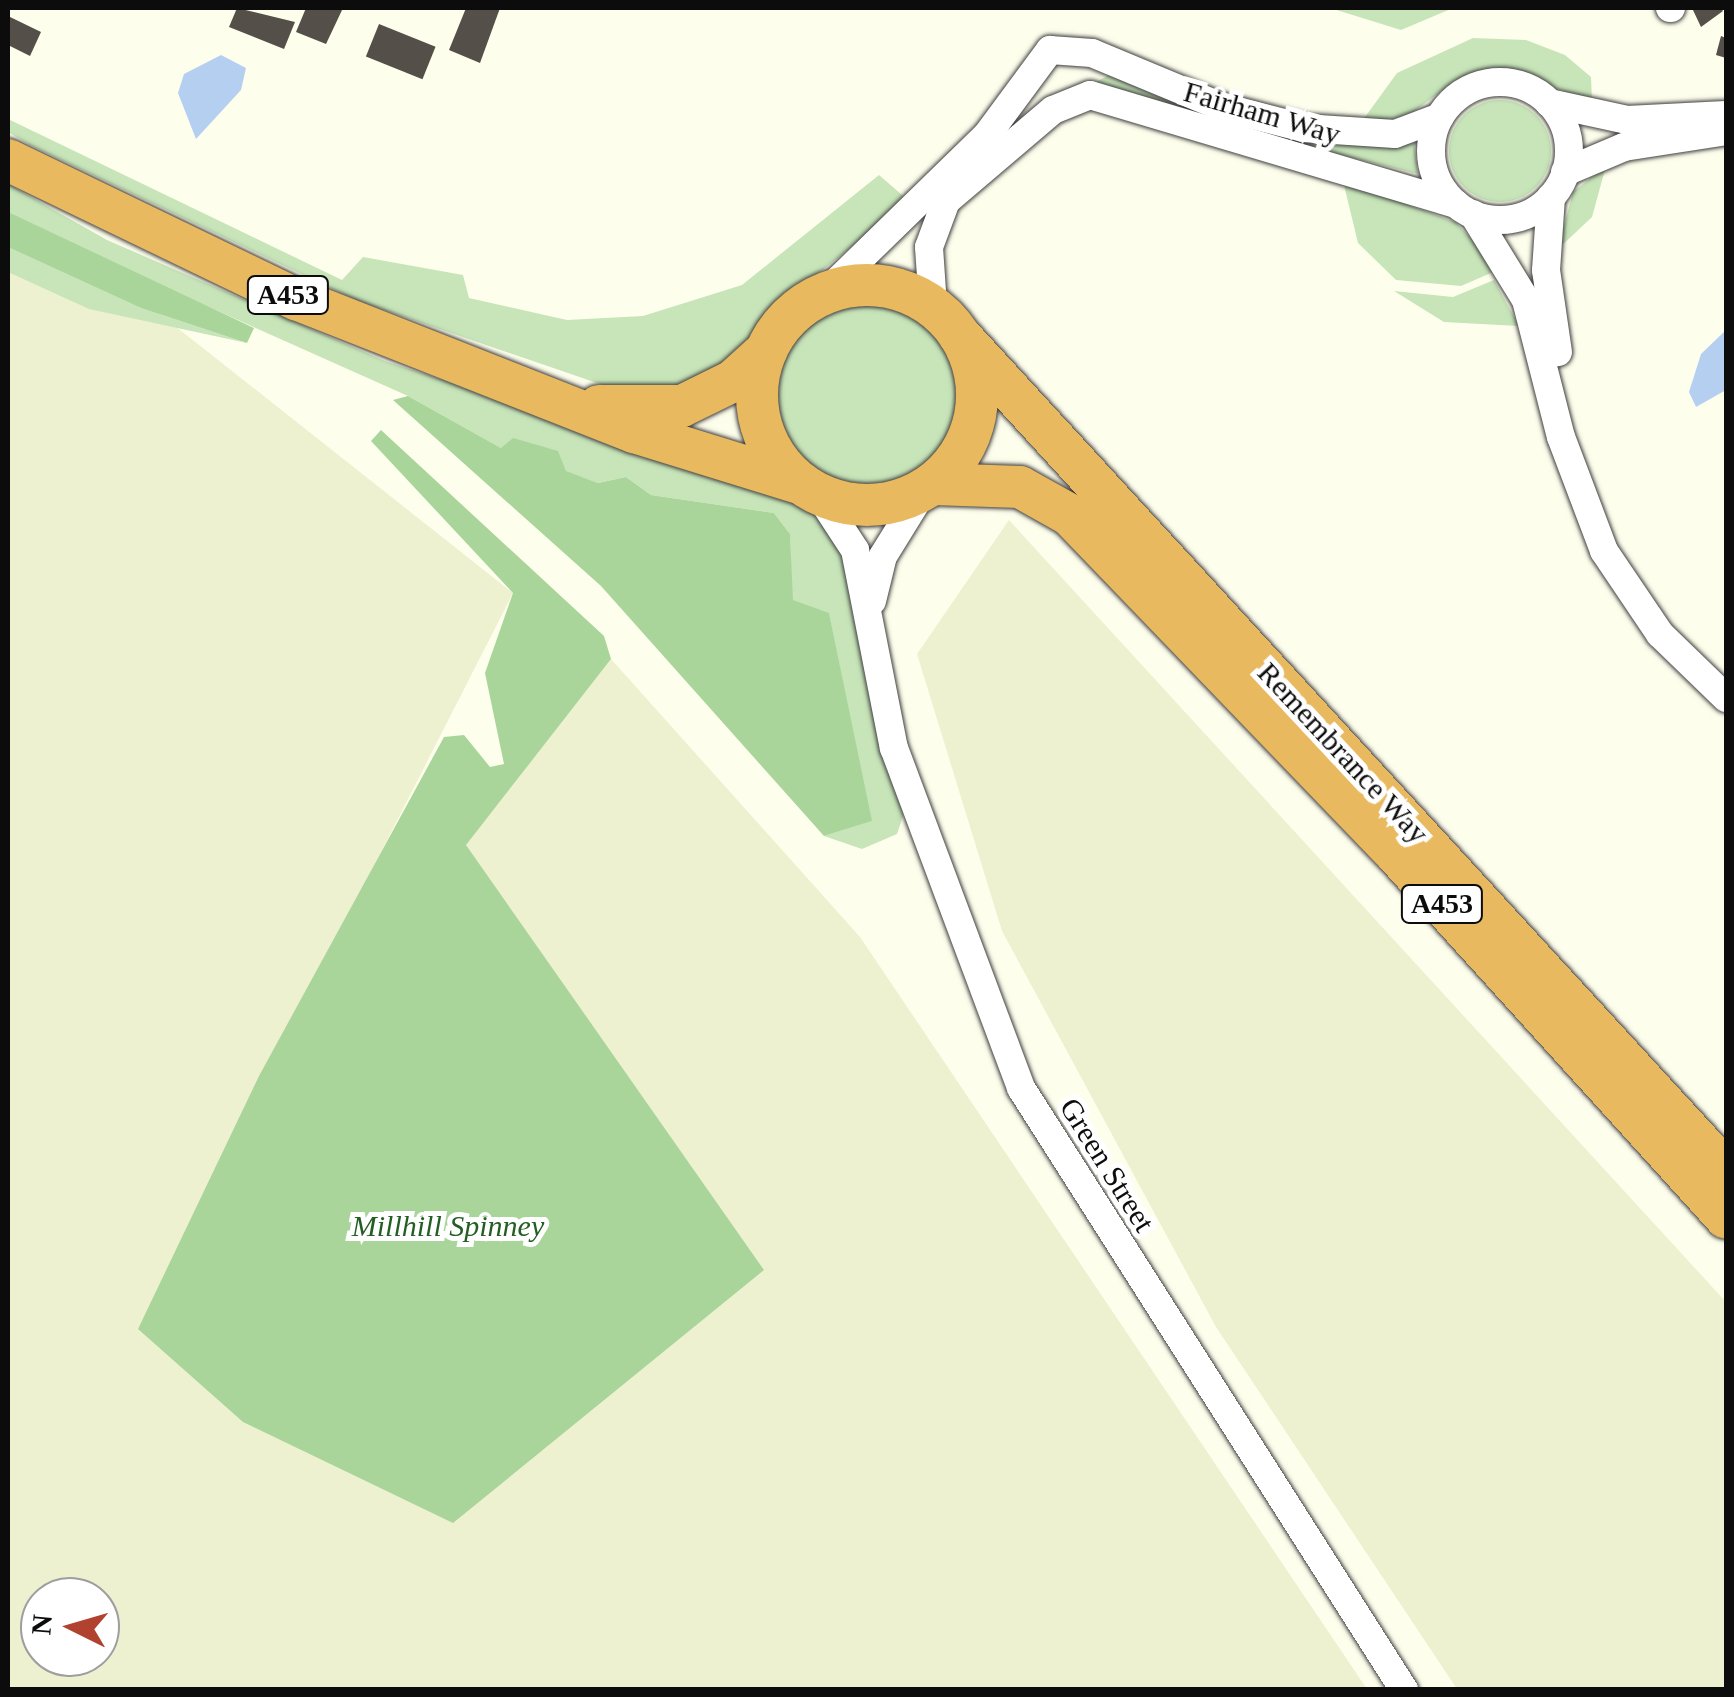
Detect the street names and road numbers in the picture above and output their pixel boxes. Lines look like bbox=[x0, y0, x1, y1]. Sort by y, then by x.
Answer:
street label: Fairham Way bbox=[1179, 73, 1345, 153]
road number: A453 bbox=[246, 272, 330, 318]
street label: Remembrance Way bbox=[1250, 655, 1436, 851]
road number: A453 bbox=[1400, 881, 1484, 927]
street label: Green Street bbox=[1052, 1092, 1162, 1238]

